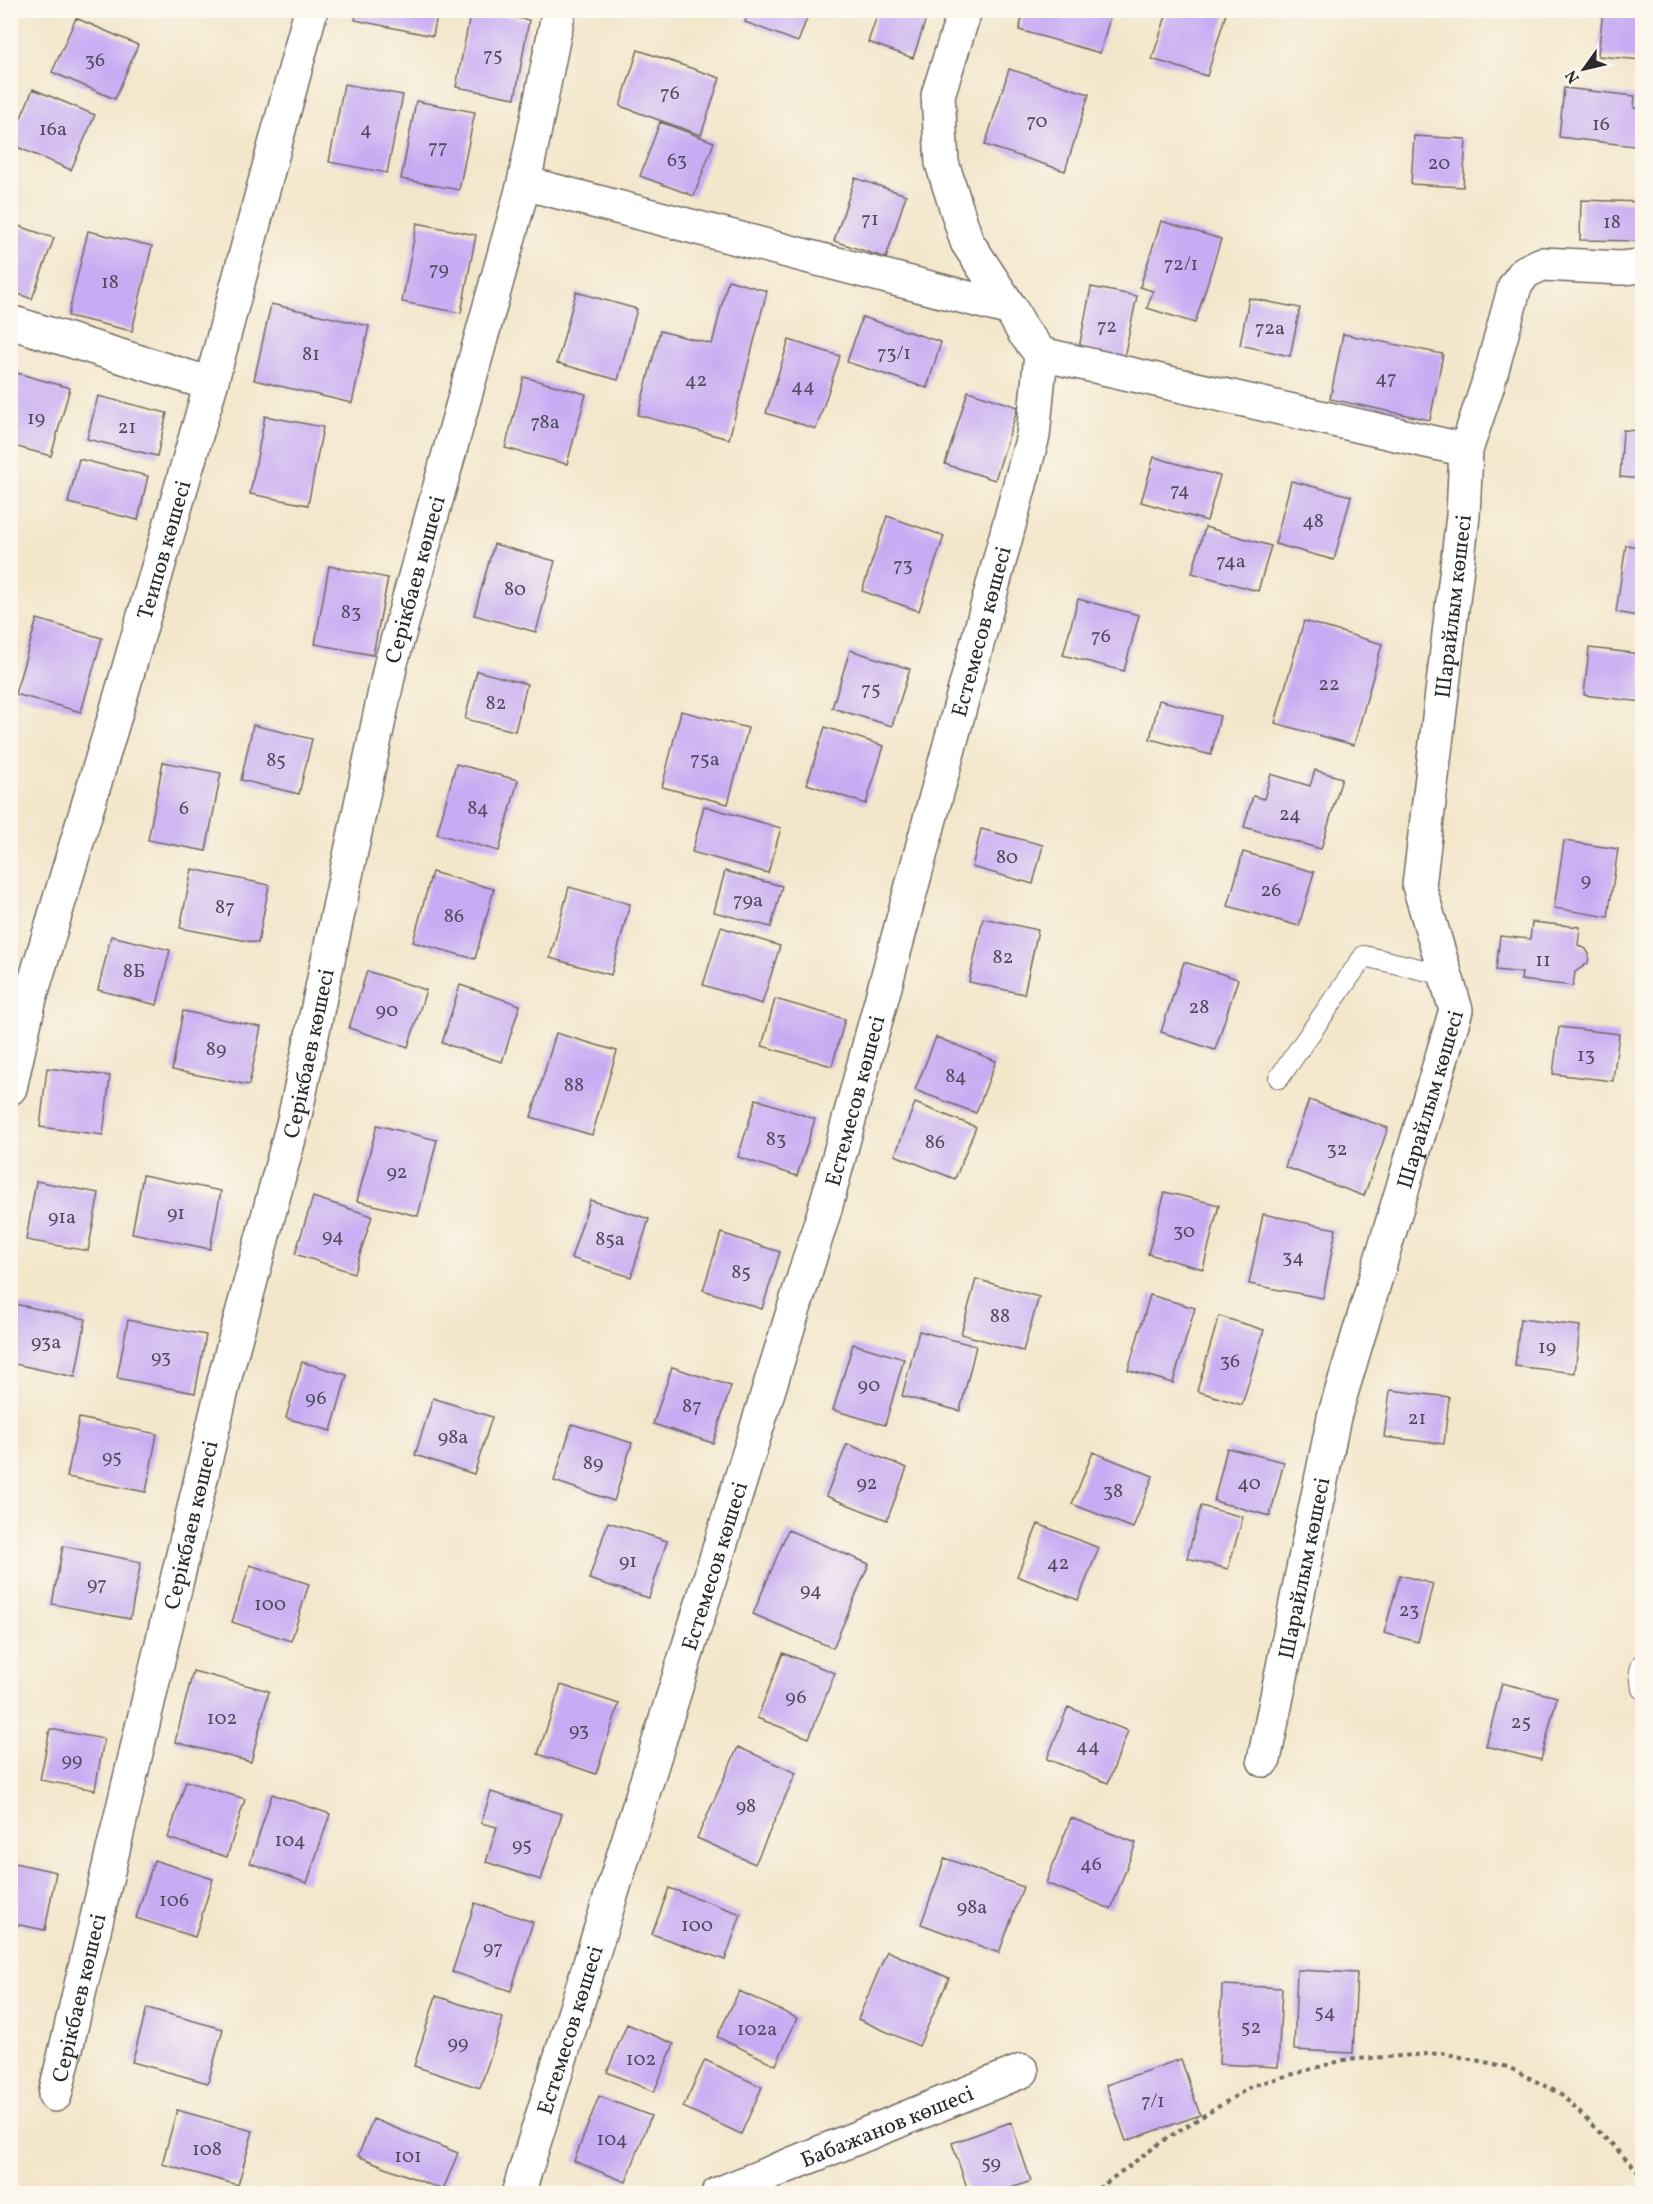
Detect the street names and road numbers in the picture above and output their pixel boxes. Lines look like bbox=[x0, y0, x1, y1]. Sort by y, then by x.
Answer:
street label: Теипов көшесі bbox=[131, 477, 200, 624]
street label: Серікбаев көшесі bbox=[379, 493, 455, 667]
street label: Шарайлым көшесі bbox=[1428, 513, 1481, 700]
street label: Естемесов көшесі bbox=[945, 543, 1021, 721]
street label: Серікбаев көшесі bbox=[277, 966, 344, 1142]
street label: Шарайлым көшесі bbox=[1390, 1007, 1473, 1193]
street label: Естемесов көшесі bbox=[819, 1012, 894, 1190]
street label: Серікбаев көшесі bbox=[158, 1438, 227, 1613]
street label: Шарайлым көшесі bbox=[1272, 1475, 1339, 1662]
street label: Естемесов көшесі bbox=[675, 1478, 757, 1655]
street label: Серікбаев көшесі bbox=[45, 1911, 115, 2086]
street label: Естемесов көшесі bbox=[531, 1942, 612, 2119]
street label: Бабажанов көшесі bbox=[796, 2079, 979, 2177]

